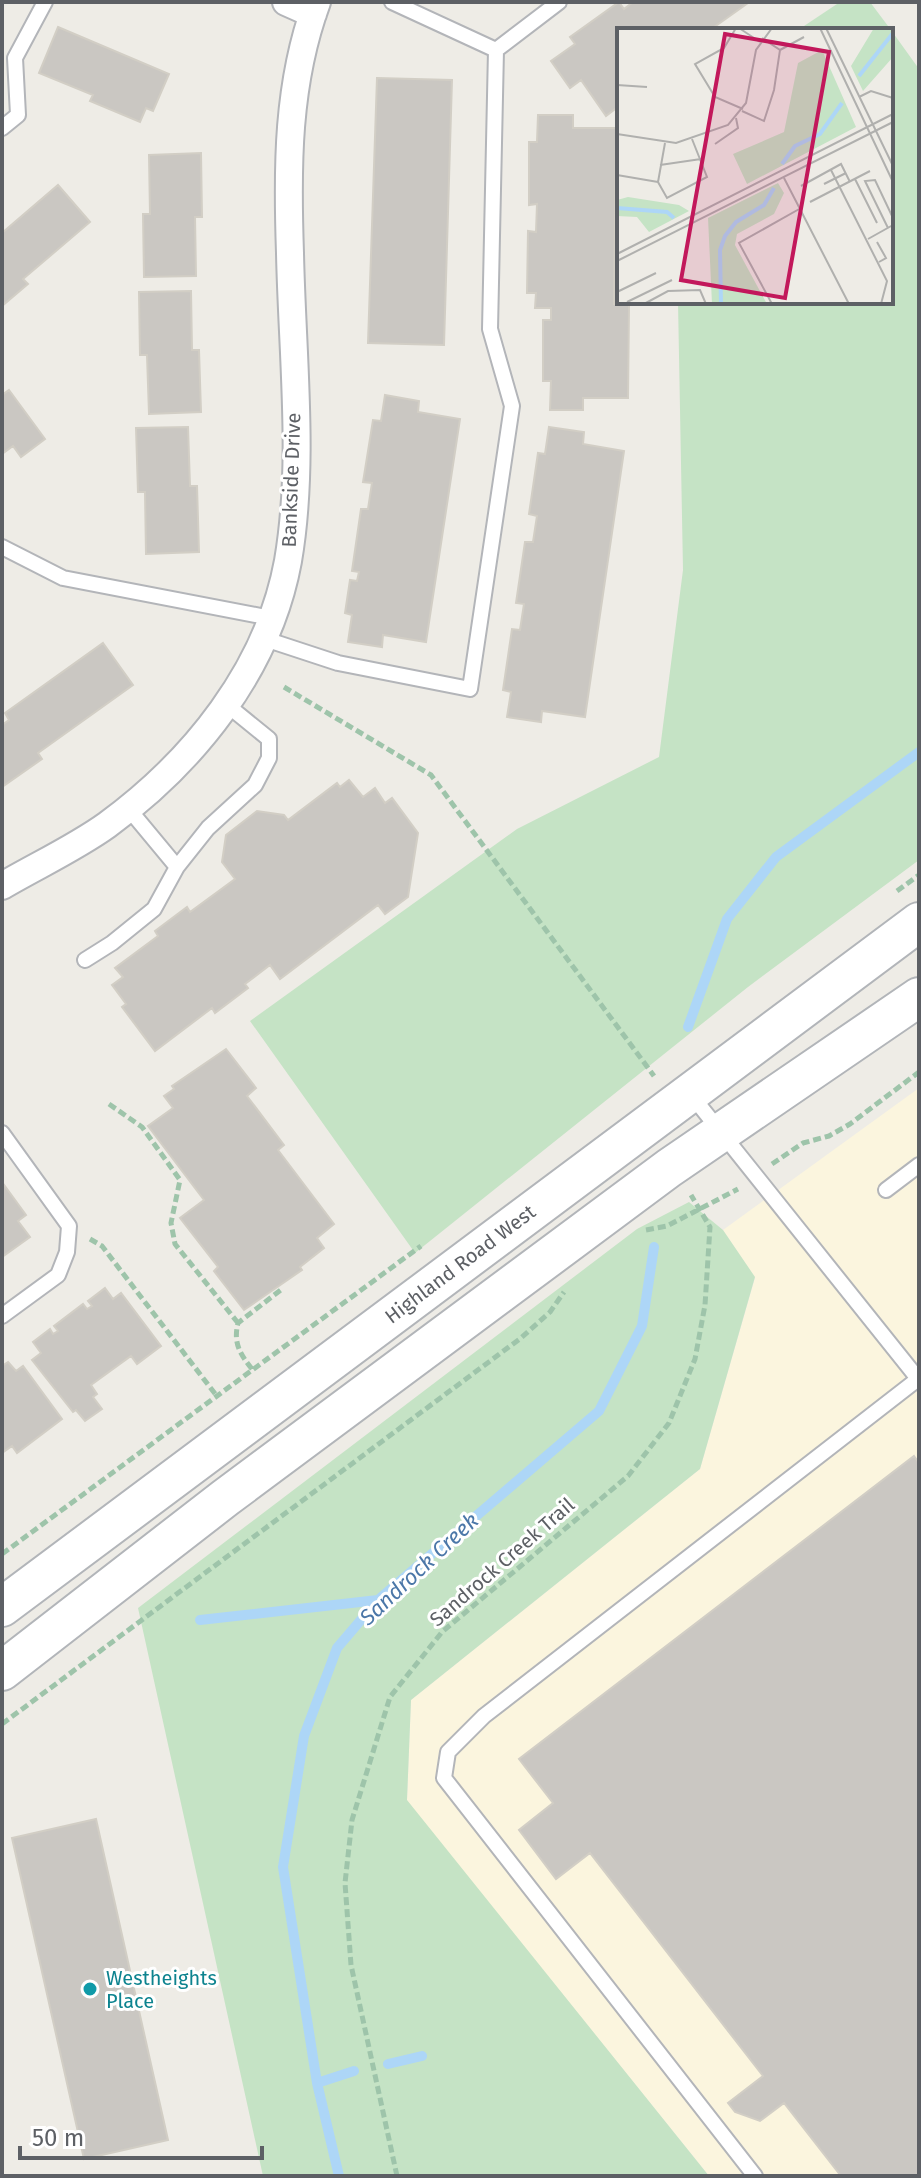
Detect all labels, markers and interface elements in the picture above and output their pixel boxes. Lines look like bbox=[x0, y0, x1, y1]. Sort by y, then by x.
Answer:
inset map bbox=[617, 28, 893, 304]
street label: Bankside Drive bbox=[277, 412, 305, 548]
street label: Highland Road West bbox=[380, 1199, 541, 1328]
street label: Sandrock Creek Trail bbox=[425, 1493, 579, 1631]
water label: Sandrock Creek bbox=[353, 1507, 484, 1632]
place label: Westheights Place bbox=[106, 1966, 217, 2013]
marker: Westheights Place bbox=[81, 1980, 99, 1998]
scale bar bbox=[20, 2110, 262, 2160]
text: 50 m bbox=[32, 2124, 84, 2152]

